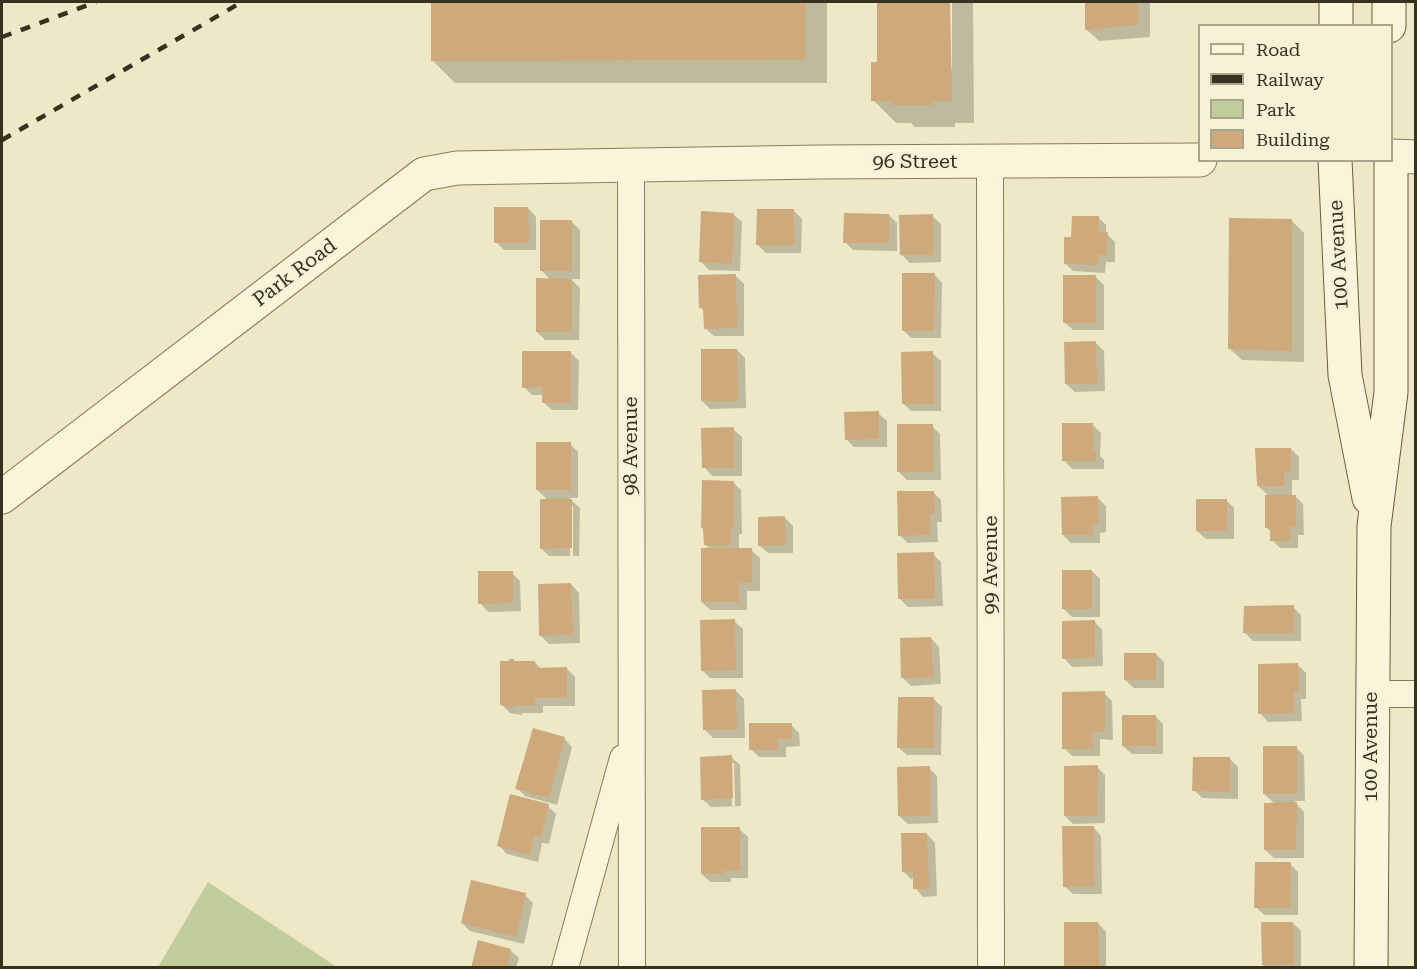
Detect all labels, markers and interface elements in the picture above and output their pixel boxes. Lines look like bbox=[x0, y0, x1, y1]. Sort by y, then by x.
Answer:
legend bbox=[1198, 24, 1393, 162]
text: Road bbox=[1256, 39, 1300, 60]
text: Railway bbox=[1256, 69, 1324, 90]
text: Park bbox=[1256, 99, 1296, 120]
text: Building bbox=[1256, 129, 1330, 150]
street label: 96 Street bbox=[873, 150, 957, 174]
street label: 100 Avenue bbox=[1324, 199, 1354, 311]
street label: Park Road bbox=[249, 234, 341, 312]
street label: 98 Avenue bbox=[619, 396, 643, 496]
street label: 99 Avenue bbox=[979, 515, 1003, 615]
street label: 100 Avenue bbox=[1359, 692, 1383, 802]

